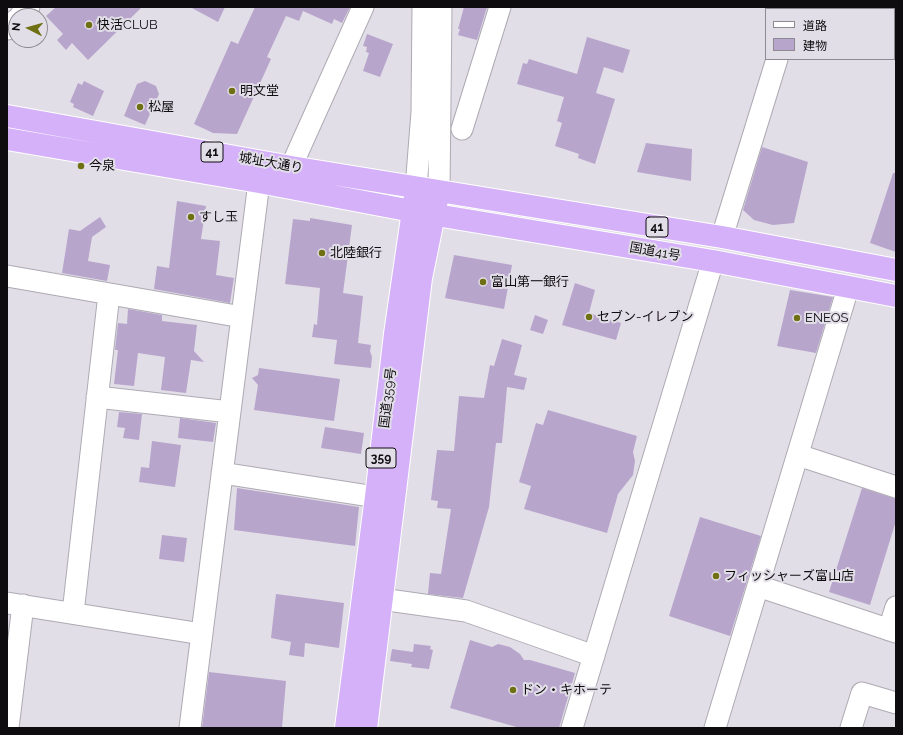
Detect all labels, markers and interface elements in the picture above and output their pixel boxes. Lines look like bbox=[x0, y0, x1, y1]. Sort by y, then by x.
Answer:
north arrow bbox=[8, 8, 48, 48]
legend bbox=[765, 8, 895, 60]
place label: 快活CLUB bbox=[97, 17, 158, 33]
text: 道路 bbox=[803, 19, 827, 33]
marker: 快活CLUB bbox=[84, 20, 94, 30]
text: N bbox=[10, 22, 23, 32]
text: 建物 bbox=[803, 39, 827, 53]
place label: 明文堂 bbox=[240, 83, 279, 99]
marker: 明文堂 bbox=[227, 86, 237, 96]
place label: 松屋 bbox=[148, 99, 174, 115]
marker: 松屋 bbox=[135, 102, 145, 112]
road number: 41 bbox=[201, 142, 223, 162]
street label: 城址大通り bbox=[238, 150, 304, 176]
place label: 今泉 bbox=[89, 158, 115, 174]
marker: 今泉 bbox=[76, 161, 86, 171]
place label: すし玉 bbox=[199, 209, 238, 225]
marker: すし玉 bbox=[186, 212, 196, 222]
road number: 41 bbox=[646, 217, 668, 237]
street label: 国道41号 bbox=[628, 240, 682, 264]
place label: 北陸銀行 bbox=[330, 245, 382, 261]
marker: 北陸銀行 bbox=[317, 248, 327, 258]
place label: 富山第一銀行 bbox=[491, 274, 569, 290]
marker: 富山第一銀行 bbox=[478, 277, 488, 287]
place label: セブン-イレブン bbox=[597, 309, 693, 325]
place label: ENEOS bbox=[805, 310, 848, 326]
marker: セブン-イレブン bbox=[584, 312, 594, 322]
marker: ENEOS bbox=[792, 313, 802, 323]
street label: 国道359号 bbox=[377, 367, 399, 429]
road number: 359 bbox=[366, 448, 396, 468]
place label: フィッシャーズ富山店 bbox=[724, 568, 854, 584]
marker: フィッシャーズ富山店 bbox=[711, 571, 721, 581]
place label: ドン・キホーテ bbox=[521, 682, 612, 698]
marker: ドン・キホーテ bbox=[508, 685, 518, 695]

